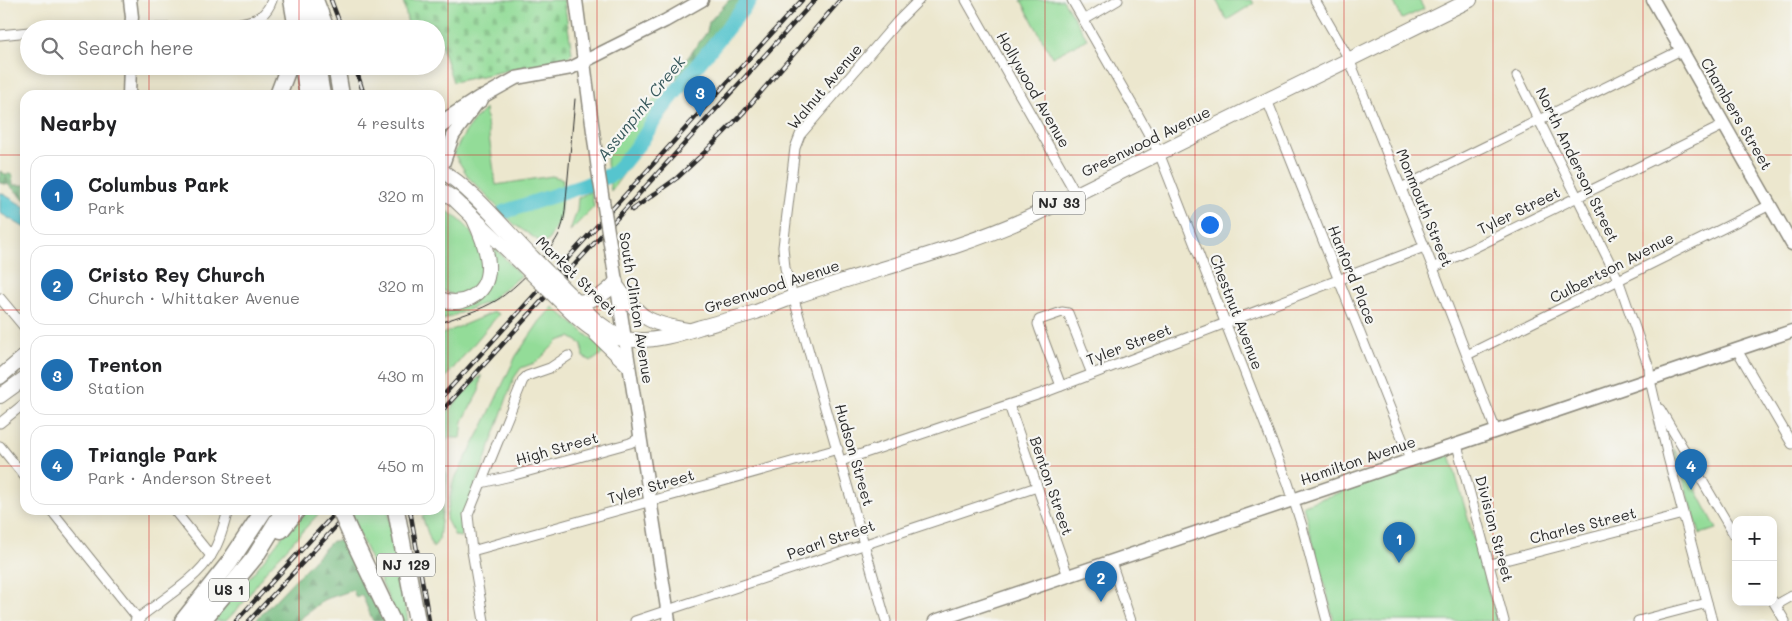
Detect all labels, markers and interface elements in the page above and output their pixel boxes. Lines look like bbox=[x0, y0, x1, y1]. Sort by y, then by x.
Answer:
search box bbox=[20, 20, 445, 75]
street label: Hollywood Avenue bbox=[993, 28, 1075, 151]
icon: search bbox=[38, 34, 66, 62]
text: Search here bbox=[78, 35, 194, 60]
street label: Walnut Avenue bbox=[782, 39, 866, 133]
water label: Assunpink Creek bbox=[592, 50, 690, 165]
street label: Chambers Street bbox=[1697, 54, 1777, 173]
pin: 3 bbox=[684, 76, 716, 117]
street label: North Anderson Street bbox=[1532, 84, 1624, 245]
street label: Greenwood Avenue bbox=[1078, 101, 1213, 181]
text: Nearby bbox=[40, 109, 117, 136]
text: 4 results bbox=[357, 112, 425, 133]
street label: Monmouth Street bbox=[1392, 146, 1458, 270]
text: Columbus Park bbox=[88, 172, 229, 197]
street label: Tyler Street bbox=[1474, 182, 1563, 239]
text: 1 bbox=[53, 185, 61, 206]
text: 320 m bbox=[378, 185, 424, 206]
road number: NJ 33 bbox=[1033, 192, 1085, 214]
text: Park bbox=[88, 197, 124, 218]
your location bbox=[1197, 212, 1223, 238]
street label: Hanford Place bbox=[1324, 222, 1382, 327]
street label: Culbertson Avenue bbox=[1546, 227, 1677, 307]
street label: South Clinton Avenue bbox=[615, 231, 659, 385]
street label: Market Street bbox=[532, 232, 621, 319]
street label: Chestnut Avenue bbox=[1206, 251, 1268, 372]
street label: Greenwood Avenue bbox=[701, 255, 842, 317]
text: Cristo Rey Church bbox=[88, 262, 265, 287]
text: 2 bbox=[53, 275, 61, 296]
text: 320 m bbox=[378, 275, 424, 296]
text: Church · Whittaker Avenue bbox=[88, 287, 300, 308]
street label: Tyler Street bbox=[1083, 319, 1174, 369]
text: Trenton bbox=[88, 352, 162, 377]
text: 3 bbox=[52, 365, 62, 386]
text: 430 m bbox=[377, 365, 424, 386]
text: Station bbox=[88, 377, 144, 398]
street label: Hudson Street bbox=[831, 401, 879, 508]
street label: High Street bbox=[513, 427, 600, 469]
street label: Hamilton Avenue bbox=[1297, 431, 1418, 489]
street label: Benton Street bbox=[1026, 434, 1078, 538]
text: Triangle Park bbox=[88, 442, 218, 467]
pin: 4 bbox=[1675, 449, 1707, 490]
text: 4 bbox=[52, 455, 62, 476]
text: 450 m bbox=[378, 455, 424, 476]
street label: Tyler Street bbox=[605, 464, 696, 508]
text: Park · Anderson Street bbox=[88, 467, 272, 488]
street label: Division Street bbox=[1471, 473, 1519, 584]
street label: Charles Street bbox=[1527, 502, 1638, 548]
street label: Pearl Street bbox=[784, 515, 877, 563]
map controls bbox=[1732, 516, 1777, 606]
button: + bbox=[1732, 516, 1777, 561]
pin: 1 bbox=[1383, 522, 1415, 563]
road number: NJ 129 bbox=[377, 554, 435, 576]
pin: 2 bbox=[1085, 561, 1117, 602]
button: − bbox=[1732, 561, 1777, 606]
road number: US 1 bbox=[209, 578, 249, 602]

